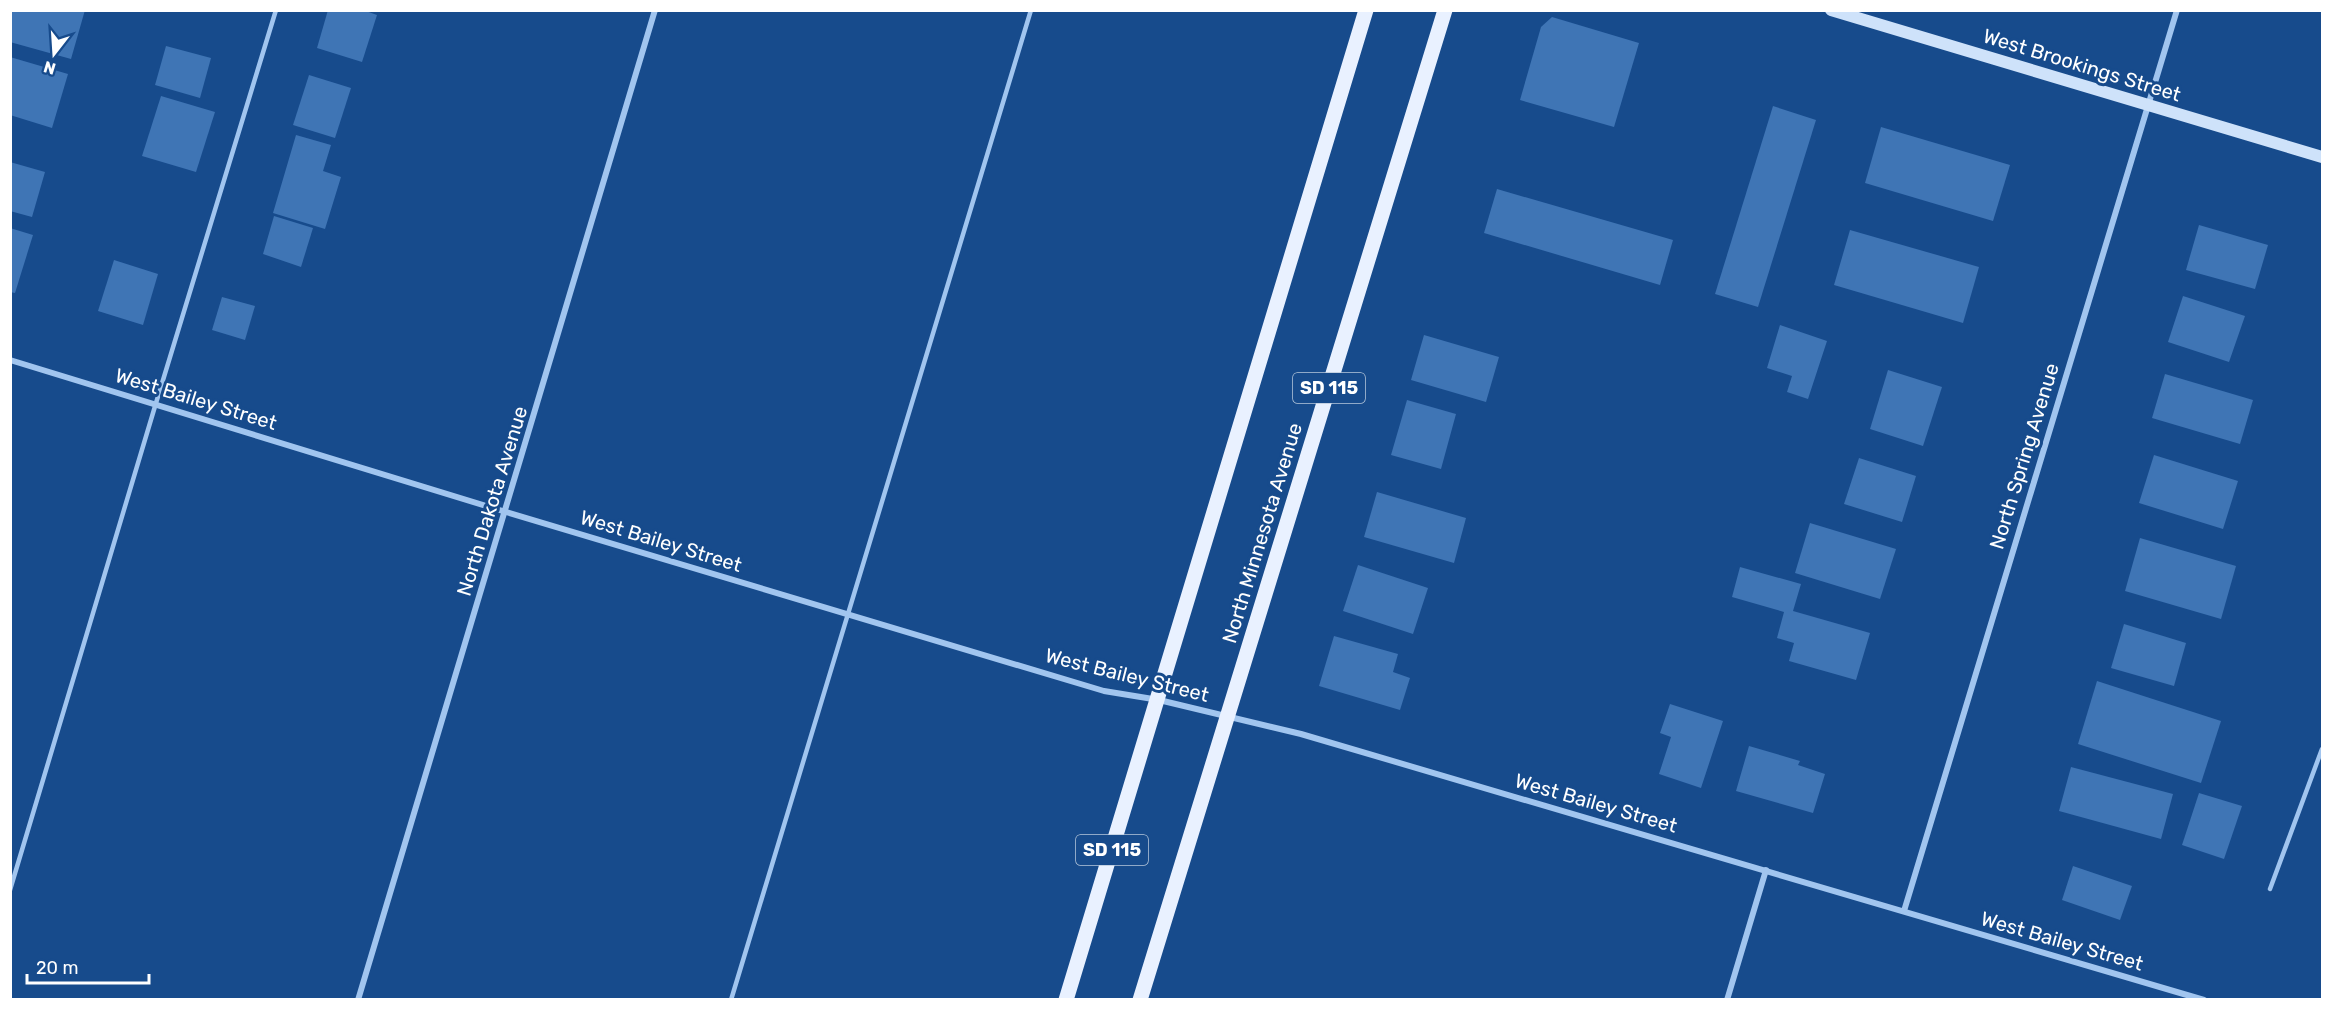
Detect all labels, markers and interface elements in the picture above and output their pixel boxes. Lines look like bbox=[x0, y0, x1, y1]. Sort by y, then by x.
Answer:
street label: West Brookings Street bbox=[1980, 23, 2184, 107]
north arrow bbox=[24, 24, 84, 84]
text: N bbox=[41, 57, 58, 79]
street label: North Spring Avenue bbox=[1984, 360, 2064, 552]
street label: West Bailey Street bbox=[112, 363, 280, 435]
road number: SD 115 bbox=[1293, 373, 1365, 403]
street label: North Dakota Avenue bbox=[452, 403, 532, 599]
street label: North Minnesota Avenue bbox=[1217, 420, 1307, 646]
street label: West Bailey Street bbox=[577, 505, 745, 577]
street label: West Bailey Street bbox=[1043, 643, 1212, 707]
street label: West Bailey Street bbox=[1512, 768, 1680, 838]
road number: SD 115 bbox=[1076, 835, 1148, 865]
street label: West Bailey Street bbox=[1978, 906, 2146, 976]
scale bar bbox=[27, 947, 148, 985]
text: 20 m bbox=[36, 957, 78, 979]

